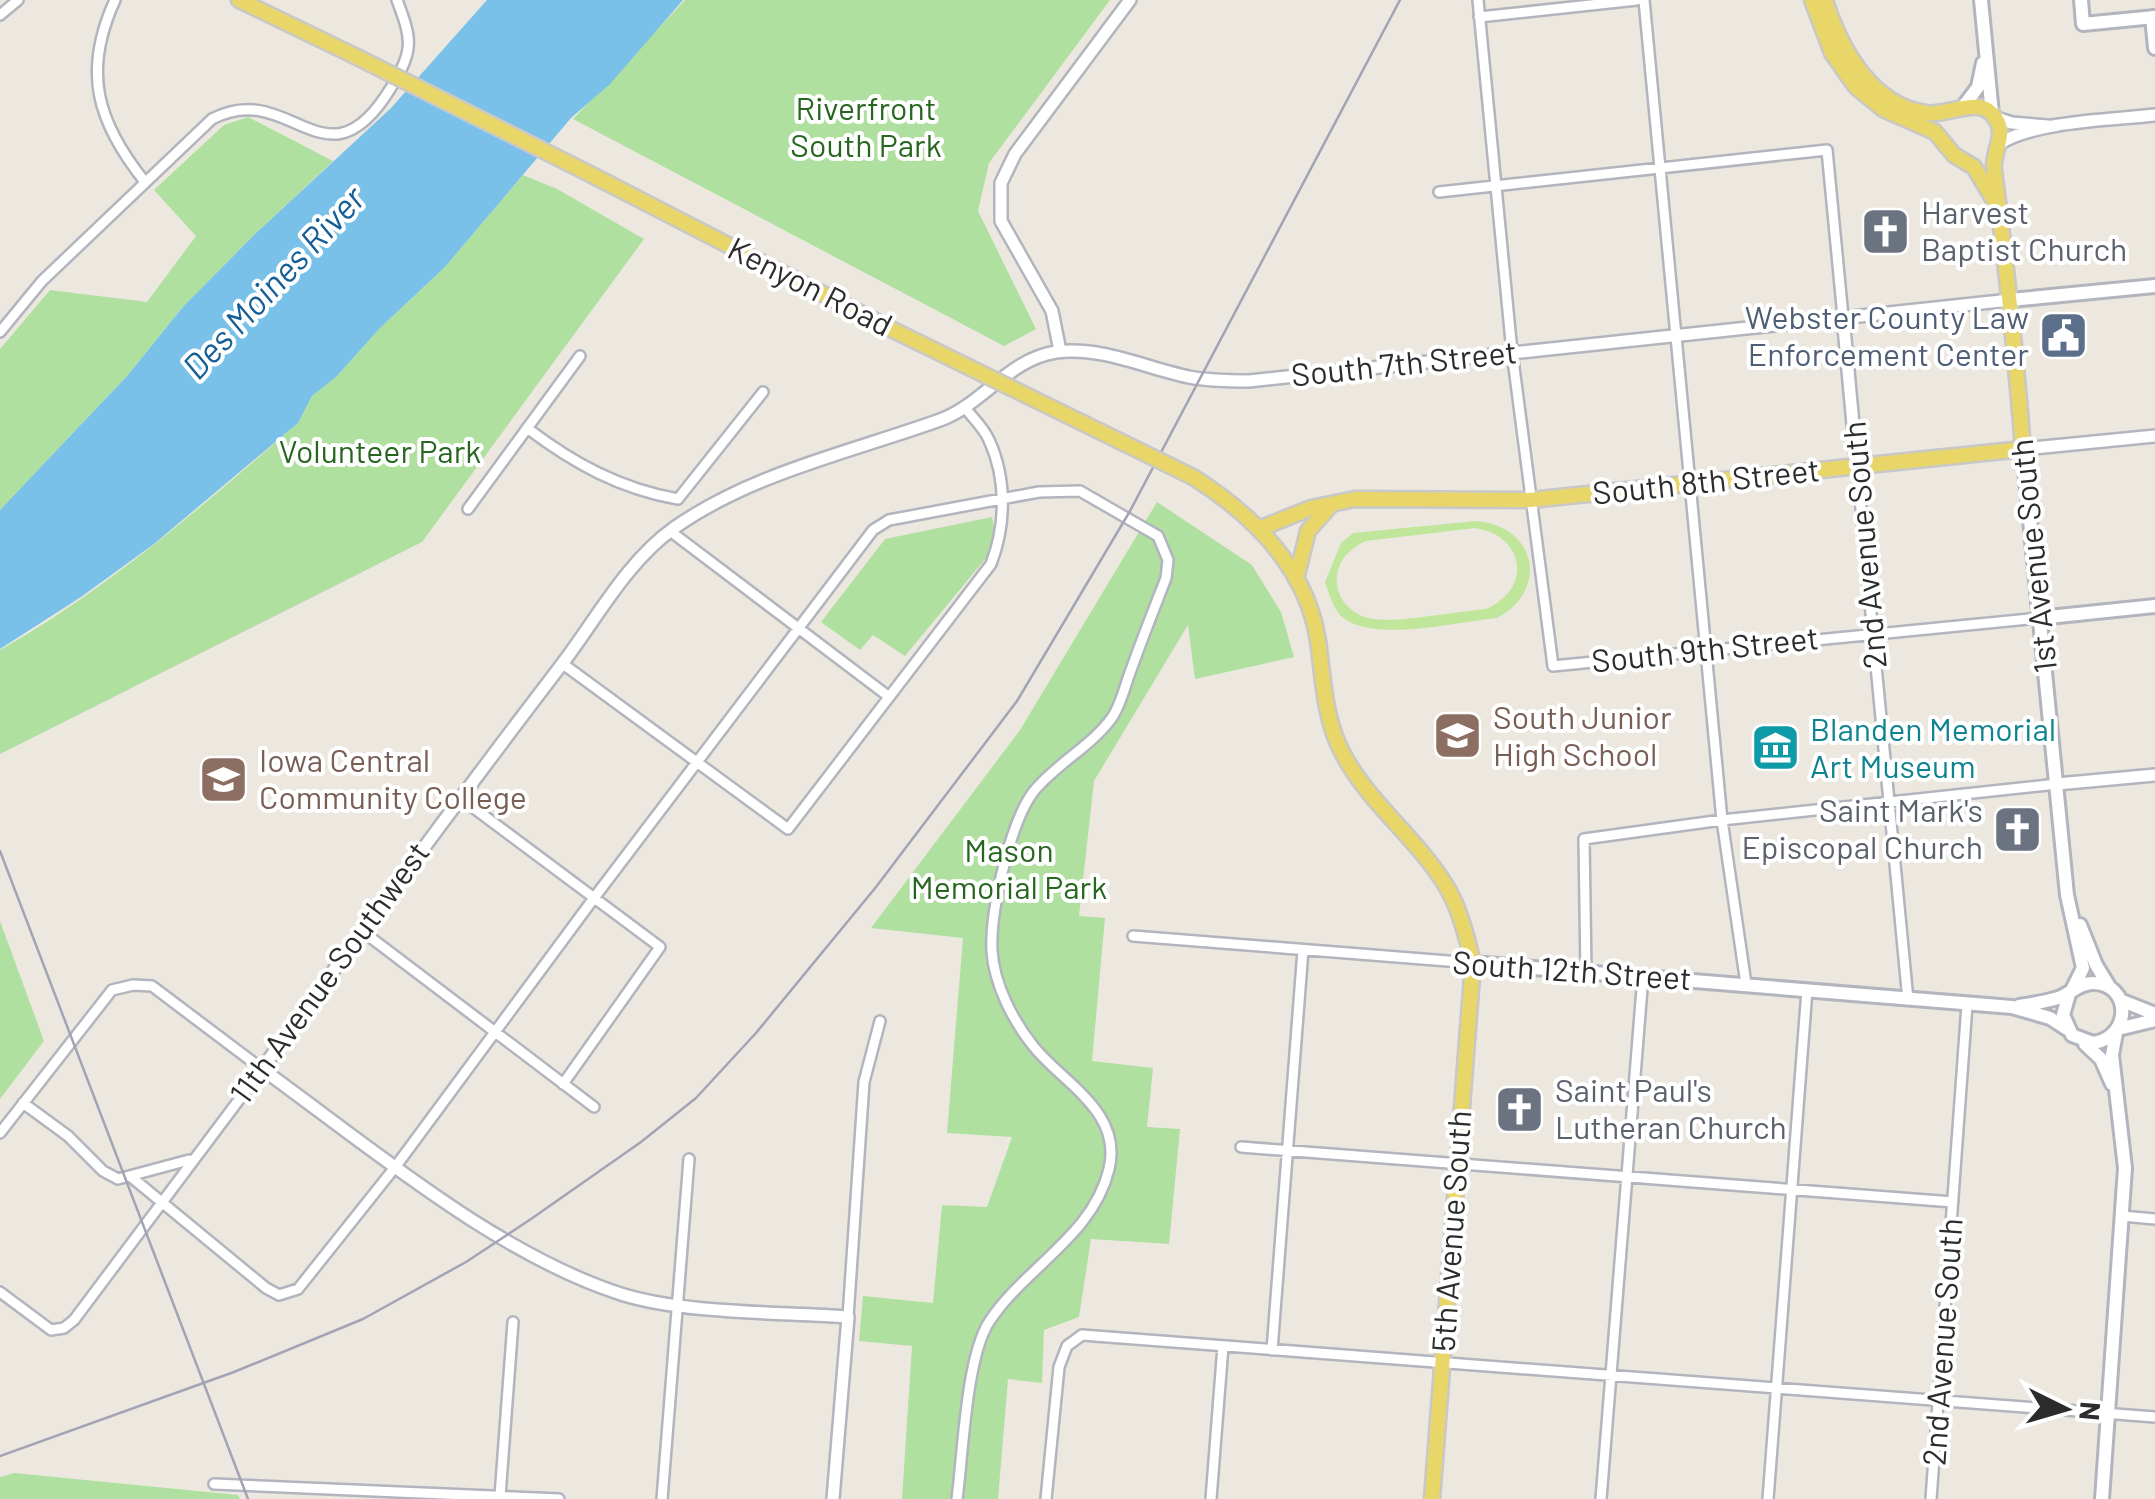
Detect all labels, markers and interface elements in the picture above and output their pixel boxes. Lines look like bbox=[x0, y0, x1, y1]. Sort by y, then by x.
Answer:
park label: Riverfront South Park bbox=[790, 88, 942, 163]
water label: Des Moines River bbox=[173, 176, 374, 387]
place label: Harvest Baptist Church bbox=[1921, 192, 2127, 267]
church icon: Harvest Baptist Church bbox=[1860, 205, 1912, 257]
street label: Kenyon Road bbox=[722, 228, 899, 343]
place label: Webster County Law Enforcement Center bbox=[1745, 297, 2029, 372]
public building icon: Webster County Law Enforcement Center bbox=[2038, 310, 2090, 362]
street label: South 7th Street bbox=[1289, 331, 1518, 393]
street label: 2nd Avenue South bbox=[1833, 420, 1893, 671]
park label: Volunteer Park bbox=[279, 431, 481, 469]
street label: 1st Avenue South bbox=[2001, 437, 2063, 675]
street label: South 8th Street bbox=[1590, 449, 1821, 511]
street label: South 9th Street bbox=[1589, 617, 1820, 679]
place label: South Junior High School bbox=[1493, 697, 1672, 772]
place label: Blanden Memorial Art Museum bbox=[1810, 709, 2056, 784]
school or university icon: South Junior High School bbox=[1432, 710, 1484, 762]
museum icon: Blanden Memorial Art Museum bbox=[1749, 722, 1801, 774]
place label: Iowa Central Community College bbox=[259, 740, 527, 815]
school or university icon: Iowa Central Community College bbox=[198, 753, 250, 805]
place label: Saint Mark's Episcopal Church bbox=[1741, 790, 1983, 865]
church icon: Saint Mark's Episcopal Church bbox=[1992, 803, 2044, 855]
park label: Mason Memorial Park bbox=[911, 830, 1107, 905]
street label: 11th Avenue Southwest bbox=[221, 834, 436, 1110]
street label: South 12th Street bbox=[1451, 942, 1693, 996]
place label: Saint Paul's Lutheran Church bbox=[1555, 1070, 1787, 1145]
church icon: Saint Paul's Lutheran Church bbox=[1494, 1083, 1546, 1135]
street label: 5th Avenue South bbox=[1423, 1109, 1477, 1353]
street label: 2nd Avenue South bbox=[1913, 1217, 1969, 1467]
north arrow bbox=[2015, 1359, 2115, 1459]
text: N bbox=[2073, 1401, 2109, 1422]

